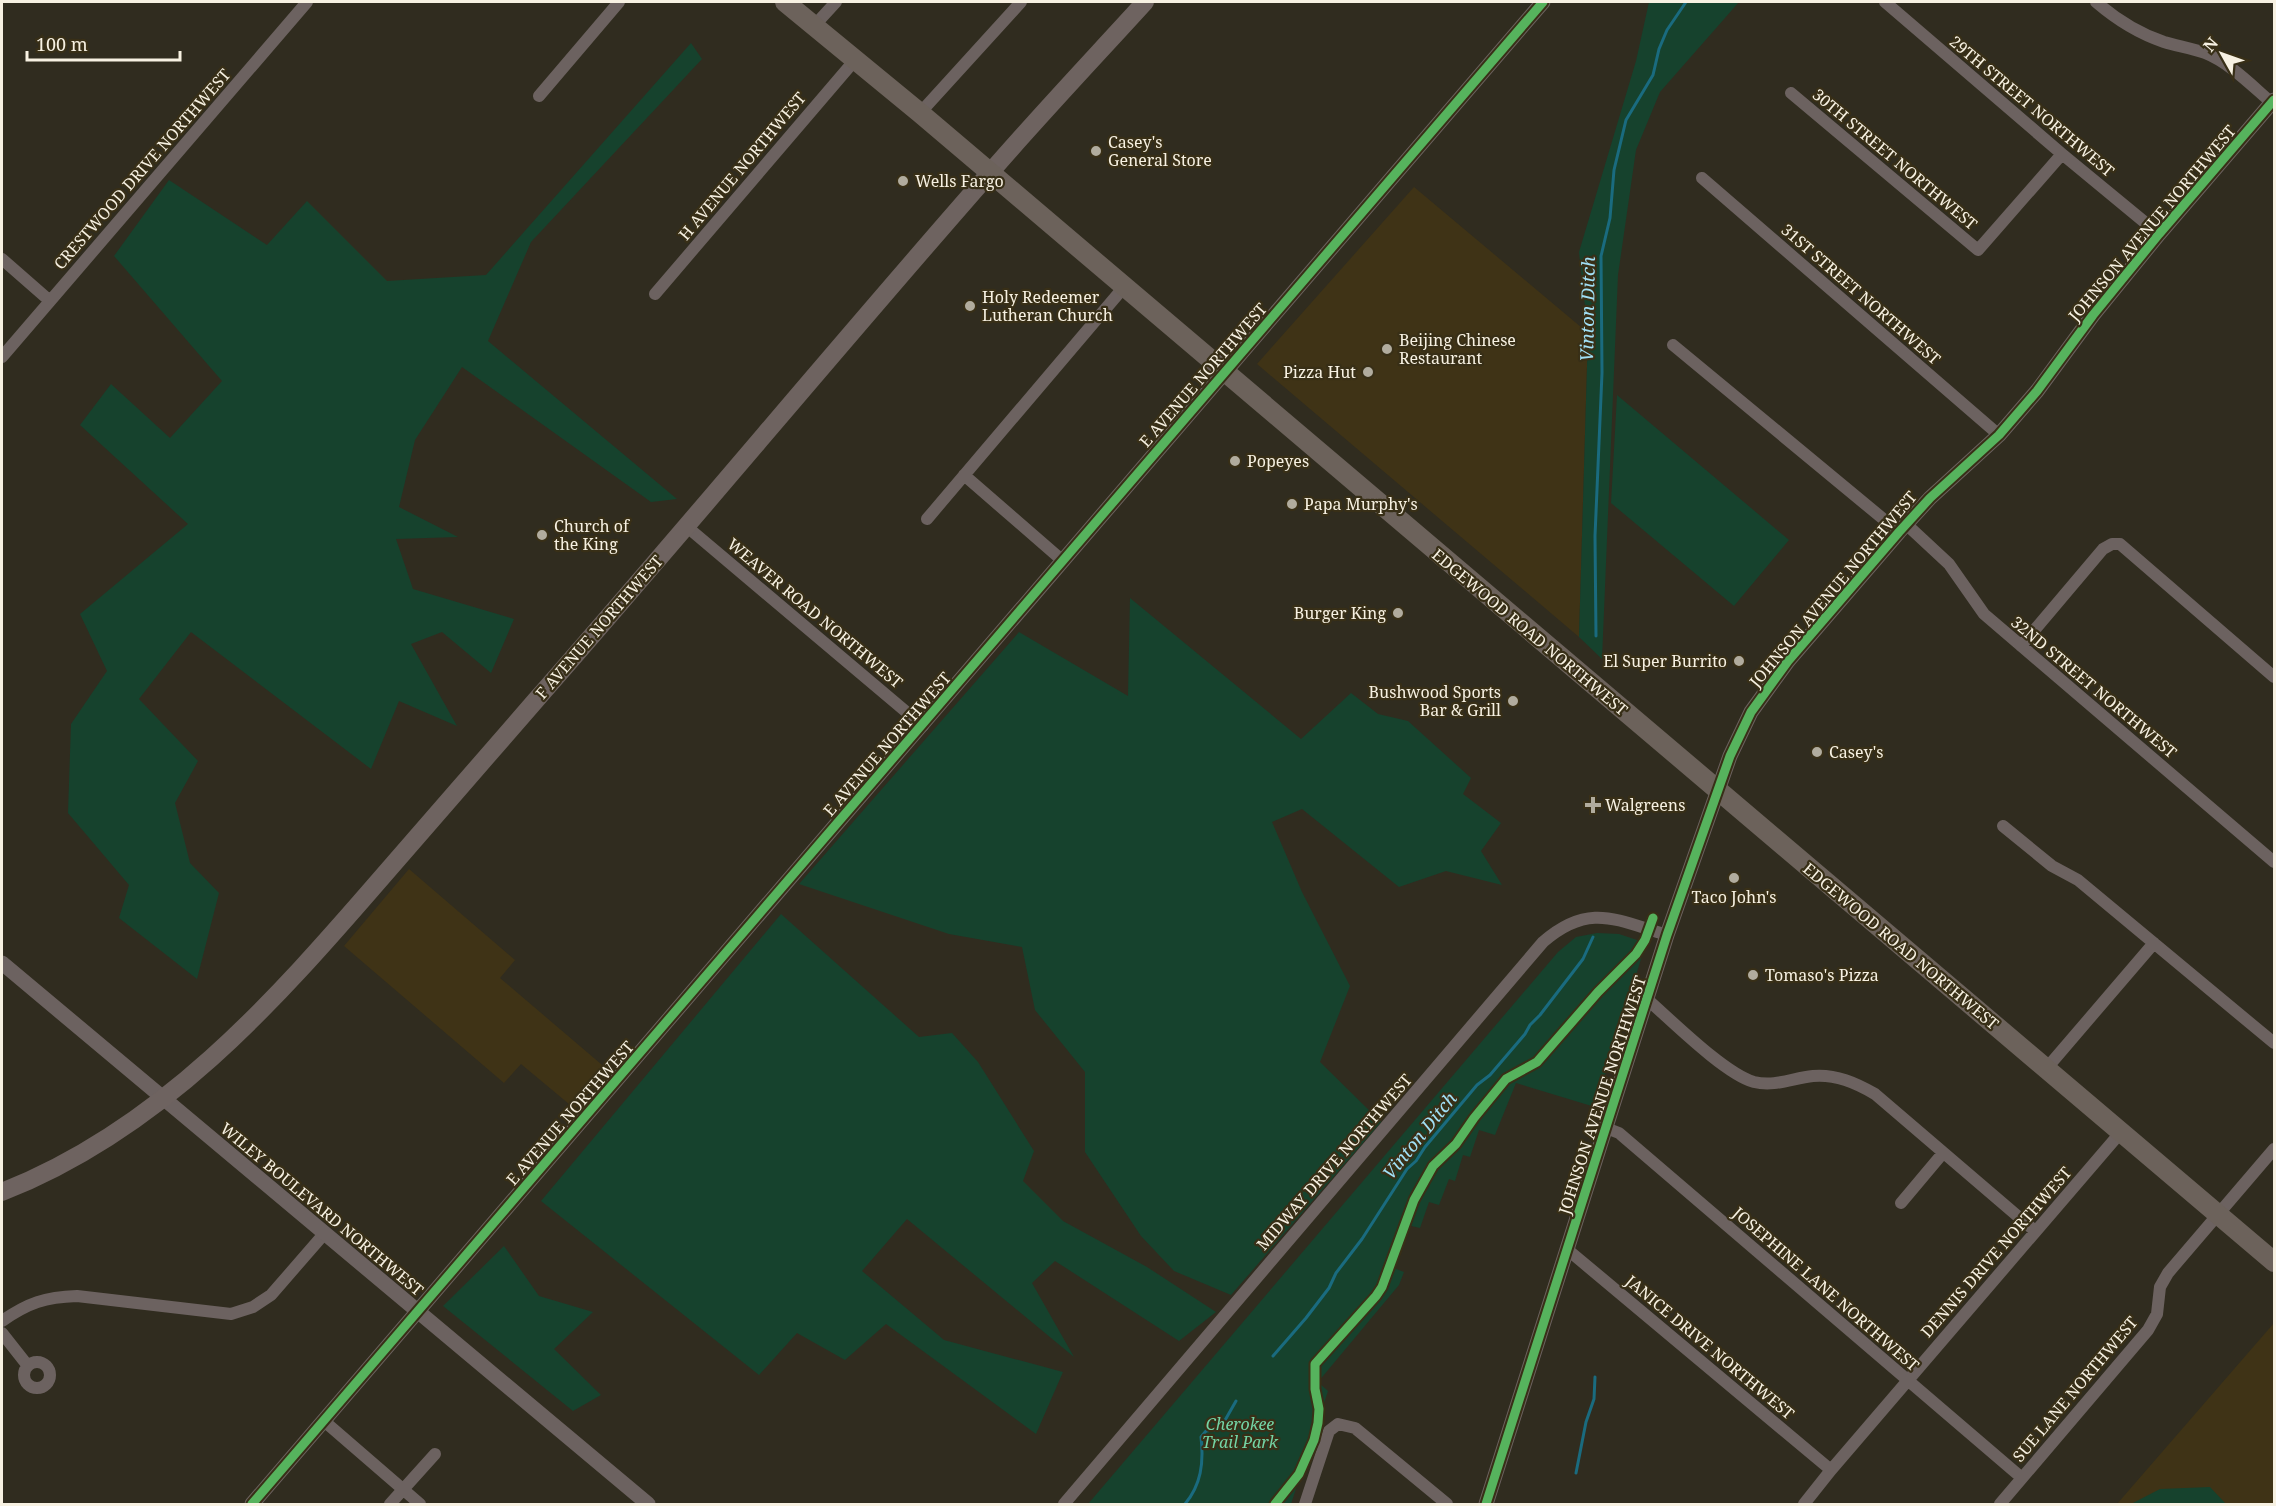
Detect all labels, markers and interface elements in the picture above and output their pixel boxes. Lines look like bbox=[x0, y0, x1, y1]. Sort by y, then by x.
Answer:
scale bar bbox=[27, 24, 180, 62]
north arrow bbox=[2192, 24, 2252, 84]
street label: 29TH STREET NORTHWEST bbox=[1945, 30, 2119, 182]
text: 100 m bbox=[36, 32, 88, 56]
text: N bbox=[2198, 32, 2223, 56]
street label: CRESTWOOD DRIVE NORTHWEST bbox=[49, 64, 235, 274]
street label: 30TH STREET NORTHWEST bbox=[1808, 83, 1982, 235]
street label: H AVENUE NORTHWEST bbox=[673, 87, 811, 245]
street label: JOHNSON AVENUE NORTHWEST bbox=[2063, 120, 2241, 326]
place label: Casey's General Store bbox=[1108, 131, 1212, 171]
marker: Casey's General Store bbox=[1089, 144, 1103, 158]
place label: Wells Fargo bbox=[915, 170, 1004, 192]
marker: Wells Fargo bbox=[896, 174, 910, 188]
street label: 31ST STREET NORTHWEST bbox=[1777, 219, 1946, 370]
water label: Vinton Ditch bbox=[1574, 256, 1600, 362]
place label: Holy Redeemer Lutheran Church bbox=[982, 286, 1113, 326]
street label: E AVENUE NORTHWEST bbox=[1134, 298, 1272, 452]
marker: Holy Redeemer Lutheran Church bbox=[963, 299, 977, 313]
place label: Beijing Chinese Restaurant bbox=[1399, 329, 1516, 369]
marker: Beijing Chinese Restaurant bbox=[1380, 342, 1394, 356]
place label: Pizza Hut bbox=[1283, 361, 1356, 383]
marker: Pizza Hut bbox=[1361, 365, 1375, 379]
place label: Popeyes bbox=[1247, 450, 1309, 472]
marker: Popeyes bbox=[1228, 454, 1242, 468]
street label: JOHNSON AVENUE NORTHWEST bbox=[1744, 486, 1922, 692]
place label: Papa Murphy's bbox=[1304, 493, 1418, 515]
marker: Papa Murphy's bbox=[1285, 497, 1299, 511]
place label: Church of the King bbox=[554, 515, 631, 555]
marker: Church of the King bbox=[535, 528, 549, 542]
street label: WEAVER ROAD NORTHWEST bbox=[723, 533, 907, 693]
street label: EDGEWOOD ROAD NORTHWEST bbox=[1428, 544, 1633, 721]
street label: F AVENUE NORTHWEST bbox=[530, 550, 668, 704]
place label: Burger King bbox=[1294, 602, 1386, 624]
marker: Burger King bbox=[1391, 606, 1405, 620]
street label: 32ND STREET NORTHWEST bbox=[2006, 611, 2182, 763]
place label: El Super Burrito bbox=[1603, 650, 1727, 672]
marker: El Super Burrito bbox=[1732, 654, 1746, 668]
street label: E AVENUE NORTHWEST bbox=[818, 667, 956, 821]
place label: Bushwood Sports Bar & Grill bbox=[1369, 681, 1501, 721]
marker: Bushwood Sports Bar & Grill bbox=[1506, 694, 1520, 708]
place label: Casey's bbox=[1829, 741, 1883, 763]
marker: Casey's bbox=[1810, 745, 1824, 759]
place label: Walgreens bbox=[1605, 794, 1685, 816]
marker: Walgreens bbox=[1586, 798, 1600, 812]
street label: EDGEWOOD ROAD NORTHWEST bbox=[1799, 858, 2004, 1035]
marker: Taco John's bbox=[1727, 871, 1741, 885]
place label: Taco John's bbox=[1691, 886, 1777, 908]
place label: Tomaso's Pizza bbox=[1765, 964, 1879, 986]
marker: Tomaso's Pizza bbox=[1746, 968, 1760, 982]
street label: JOHNSON AVENUE NORTHWEST bbox=[1553, 973, 1651, 1218]
street label: E AVENUE NORTHWEST bbox=[501, 1036, 639, 1190]
street label: MIDWAY DRIVE NORTHWEST bbox=[1251, 1069, 1417, 1255]
water label: Vinton Ditch bbox=[1377, 1087, 1462, 1184]
street label: WILEY BOULEVARD NORTHWEST bbox=[216, 1117, 428, 1301]
street label: DENNIS DRIVE NORTHWEST bbox=[1916, 1162, 2076, 1342]
street label: JOSEPHINE LANE NORTHWEST bbox=[1727, 1201, 1924, 1376]
street label: JANICE DRIVE NORTHWEST bbox=[1620, 1269, 1799, 1424]
street label: SUE LANE NORTHWEST bbox=[2008, 1311, 2143, 1466]
park label: Cherokee Trail Park bbox=[1202, 1413, 1279, 1453]

